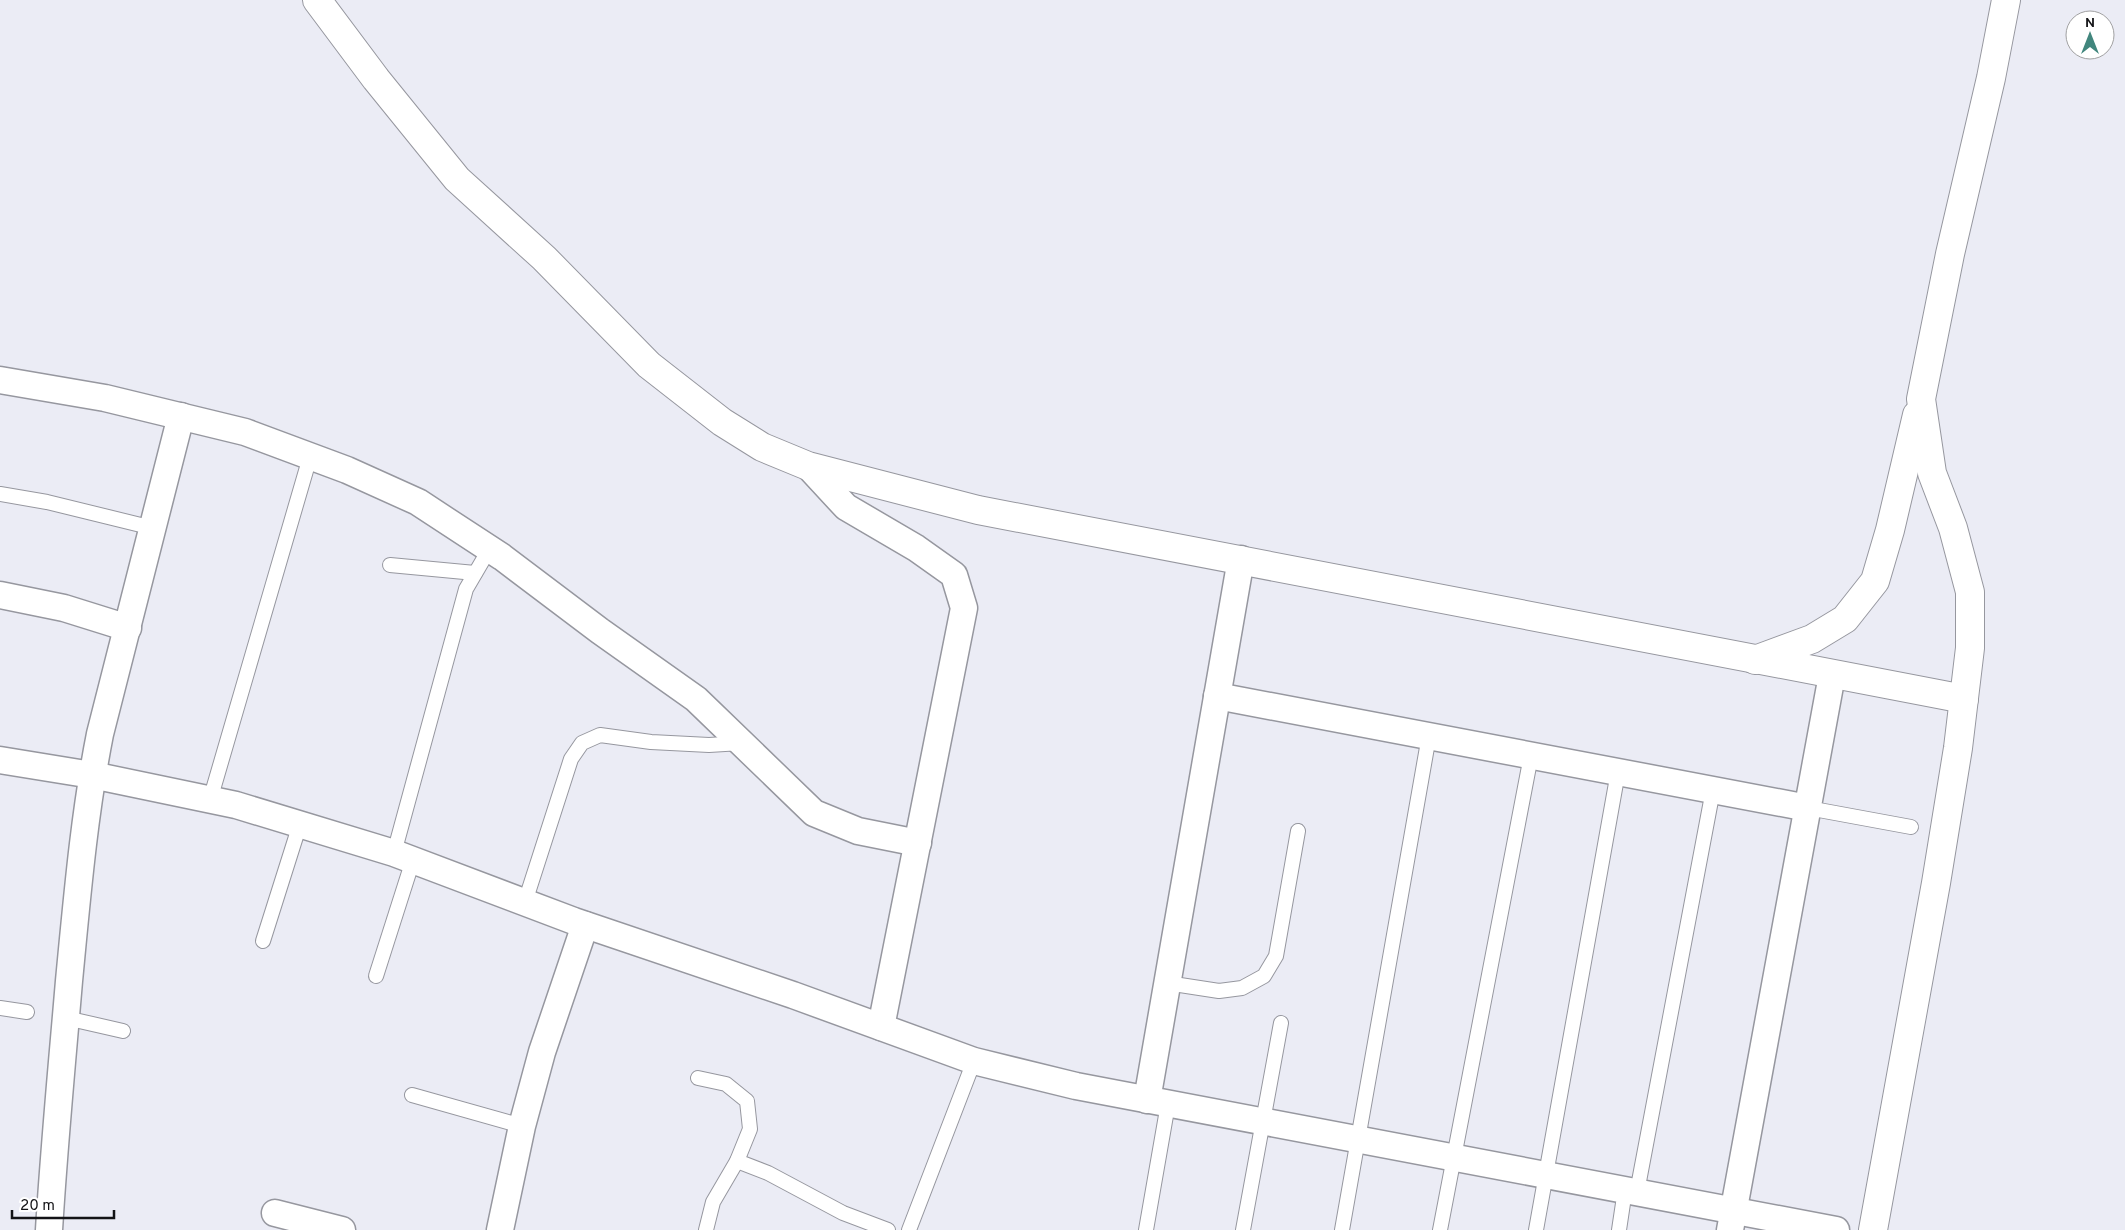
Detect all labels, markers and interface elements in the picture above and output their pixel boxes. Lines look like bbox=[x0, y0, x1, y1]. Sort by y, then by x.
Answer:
north arrow bbox=[2065, 10, 2115, 60]
text: N bbox=[2085, 15, 2095, 32]
scale bar bbox=[12, 1188, 115, 1220]
text: 20 m bbox=[20, 1197, 55, 1216]

